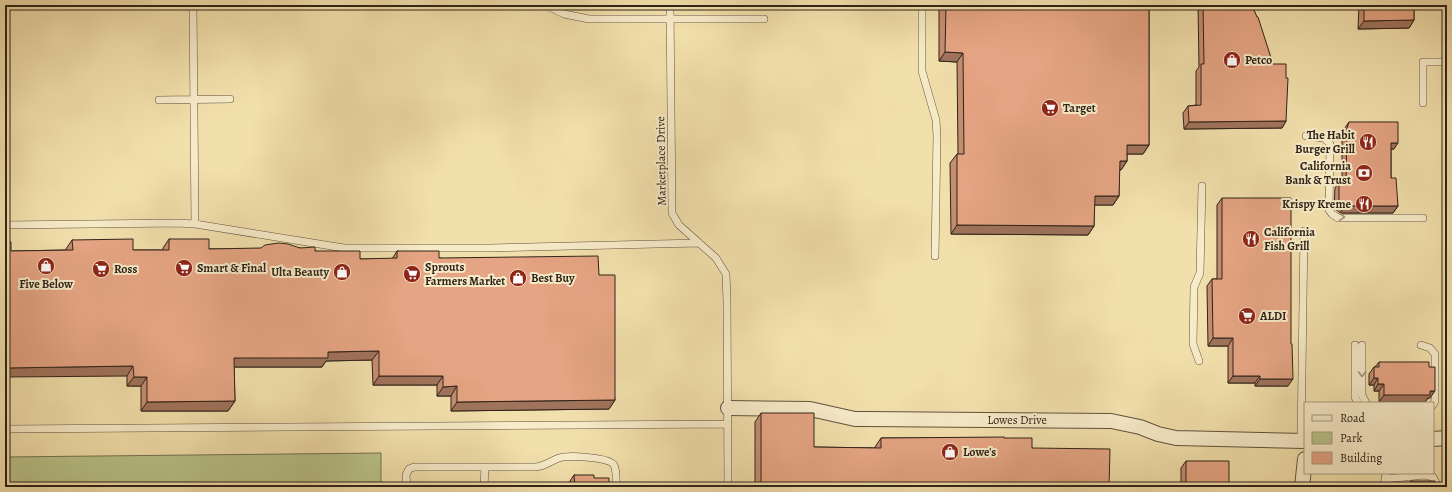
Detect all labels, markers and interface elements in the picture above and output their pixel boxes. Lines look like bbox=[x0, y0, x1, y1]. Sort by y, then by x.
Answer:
shop icon: Petco bbox=[1222, 50, 1242, 70]
place label: Petco bbox=[1245, 52, 1272, 68]
supermarket icon: Target bbox=[1040, 98, 1060, 118]
place label: Target bbox=[1063, 100, 1096, 116]
street label: Marketplace Drive bbox=[652, 116, 670, 206]
place label: The Habit Burger Grill bbox=[1295, 127, 1356, 157]
restaurant icon: The Habit Burger Grill bbox=[1358, 132, 1378, 152]
place label: California Bank & Trust bbox=[1285, 158, 1351, 188]
bank icon: California Bank & Trust bbox=[1354, 163, 1374, 183]
restaurant icon: Krispy Kreme bbox=[1354, 194, 1374, 214]
place label: Krispy Kreme bbox=[1282, 196, 1351, 212]
one-way arrow bbox=[1339, 213, 1345, 222]
place label: California Fish Grill bbox=[1264, 224, 1315, 254]
restaurant icon: California Fish Grill bbox=[1241, 229, 1261, 249]
shop icon: Five Below bbox=[36, 256, 56, 276]
supermarket icon: Smart & Final bbox=[174, 258, 194, 278]
supermarket icon: Ross bbox=[91, 259, 111, 279]
place label: Sprouts Farmers Market bbox=[425, 259, 505, 289]
place label: Smart & Final bbox=[197, 260, 267, 276]
place label: Ross bbox=[114, 261, 137, 277]
shop icon: Ulta Beauty bbox=[332, 262, 352, 282]
place label: Ulta Beauty bbox=[271, 264, 329, 280]
supermarket icon: Sprouts Farmers Market bbox=[402, 264, 422, 284]
shop icon: Best Buy bbox=[508, 268, 528, 288]
place label: Best Buy bbox=[531, 270, 575, 286]
place label: Five Below bbox=[19, 276, 73, 292]
supermarket icon: ALDI bbox=[1237, 306, 1257, 326]
place label: ALDI bbox=[1259, 308, 1286, 324]
one-way arrow bbox=[1358, 371, 1366, 377]
legend bbox=[1304, 402, 1434, 474]
text: Road bbox=[1340, 410, 1366, 426]
street label: Lowes Drive bbox=[987, 412, 1047, 428]
text: Park bbox=[1340, 430, 1363, 446]
shop icon: Lowe's bbox=[940, 442, 960, 462]
place label: Lowe's bbox=[963, 444, 996, 460]
text: Building bbox=[1340, 450, 1382, 466]

